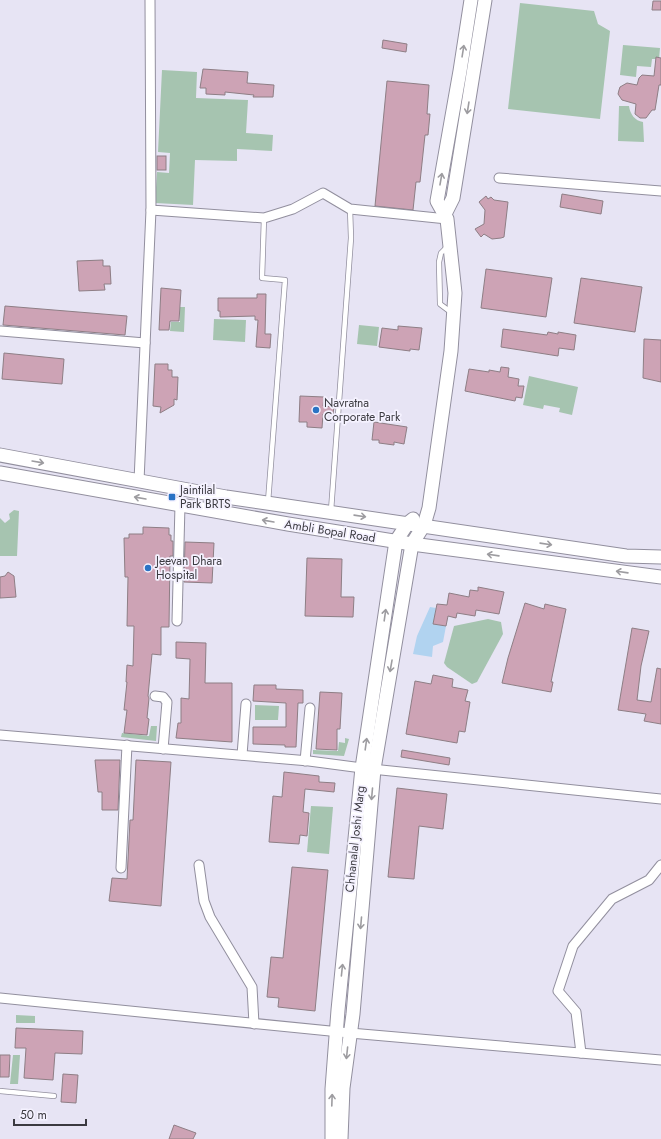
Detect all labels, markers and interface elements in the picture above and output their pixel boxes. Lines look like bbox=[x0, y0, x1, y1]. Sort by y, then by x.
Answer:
one-way arrow bbox=[459, 45, 467, 58]
one-way arrow bbox=[464, 101, 472, 114]
one-way arrow bbox=[437, 173, 445, 186]
place label: Navratna Corporate Park bbox=[324, 394, 401, 426]
marker: Navratna Corporate Park bbox=[311, 405, 321, 415]
one-way arrow bbox=[31, 459, 44, 467]
place label: Jaintilal Park BRTS bbox=[178, 481, 231, 513]
marker: Jaintilal Park BRTS bbox=[167, 492, 177, 502]
one-way arrow bbox=[134, 494, 147, 502]
one-way arrow bbox=[353, 512, 366, 520]
street label: Ambli Bopal Road bbox=[283, 515, 377, 547]
one-way arrow bbox=[262, 517, 275, 525]
one-way arrow bbox=[539, 540, 552, 548]
one-way arrow bbox=[487, 551, 500, 559]
place label: Jeevan Dhara Hospital bbox=[154, 552, 222, 584]
marker: Jeevan Dhara Hospital bbox=[143, 563, 153, 573]
one-way arrow bbox=[616, 568, 629, 576]
one-way arrow bbox=[381, 609, 389, 622]
one-way arrow bbox=[387, 659, 395, 672]
one-way arrow bbox=[362, 738, 370, 751]
street label: Chhanalal Joshi Marg bbox=[340, 785, 370, 893]
one-way arrow bbox=[368, 787, 375, 800]
one-way arrow bbox=[357, 917, 364, 930]
one-way arrow bbox=[339, 964, 346, 977]
one-way arrow bbox=[344, 1046, 351, 1059]
one-way arrow bbox=[328, 1094, 336, 1107]
scale bar bbox=[14, 1101, 86, 1127]
text: 50 m bbox=[20, 1106, 47, 1124]

